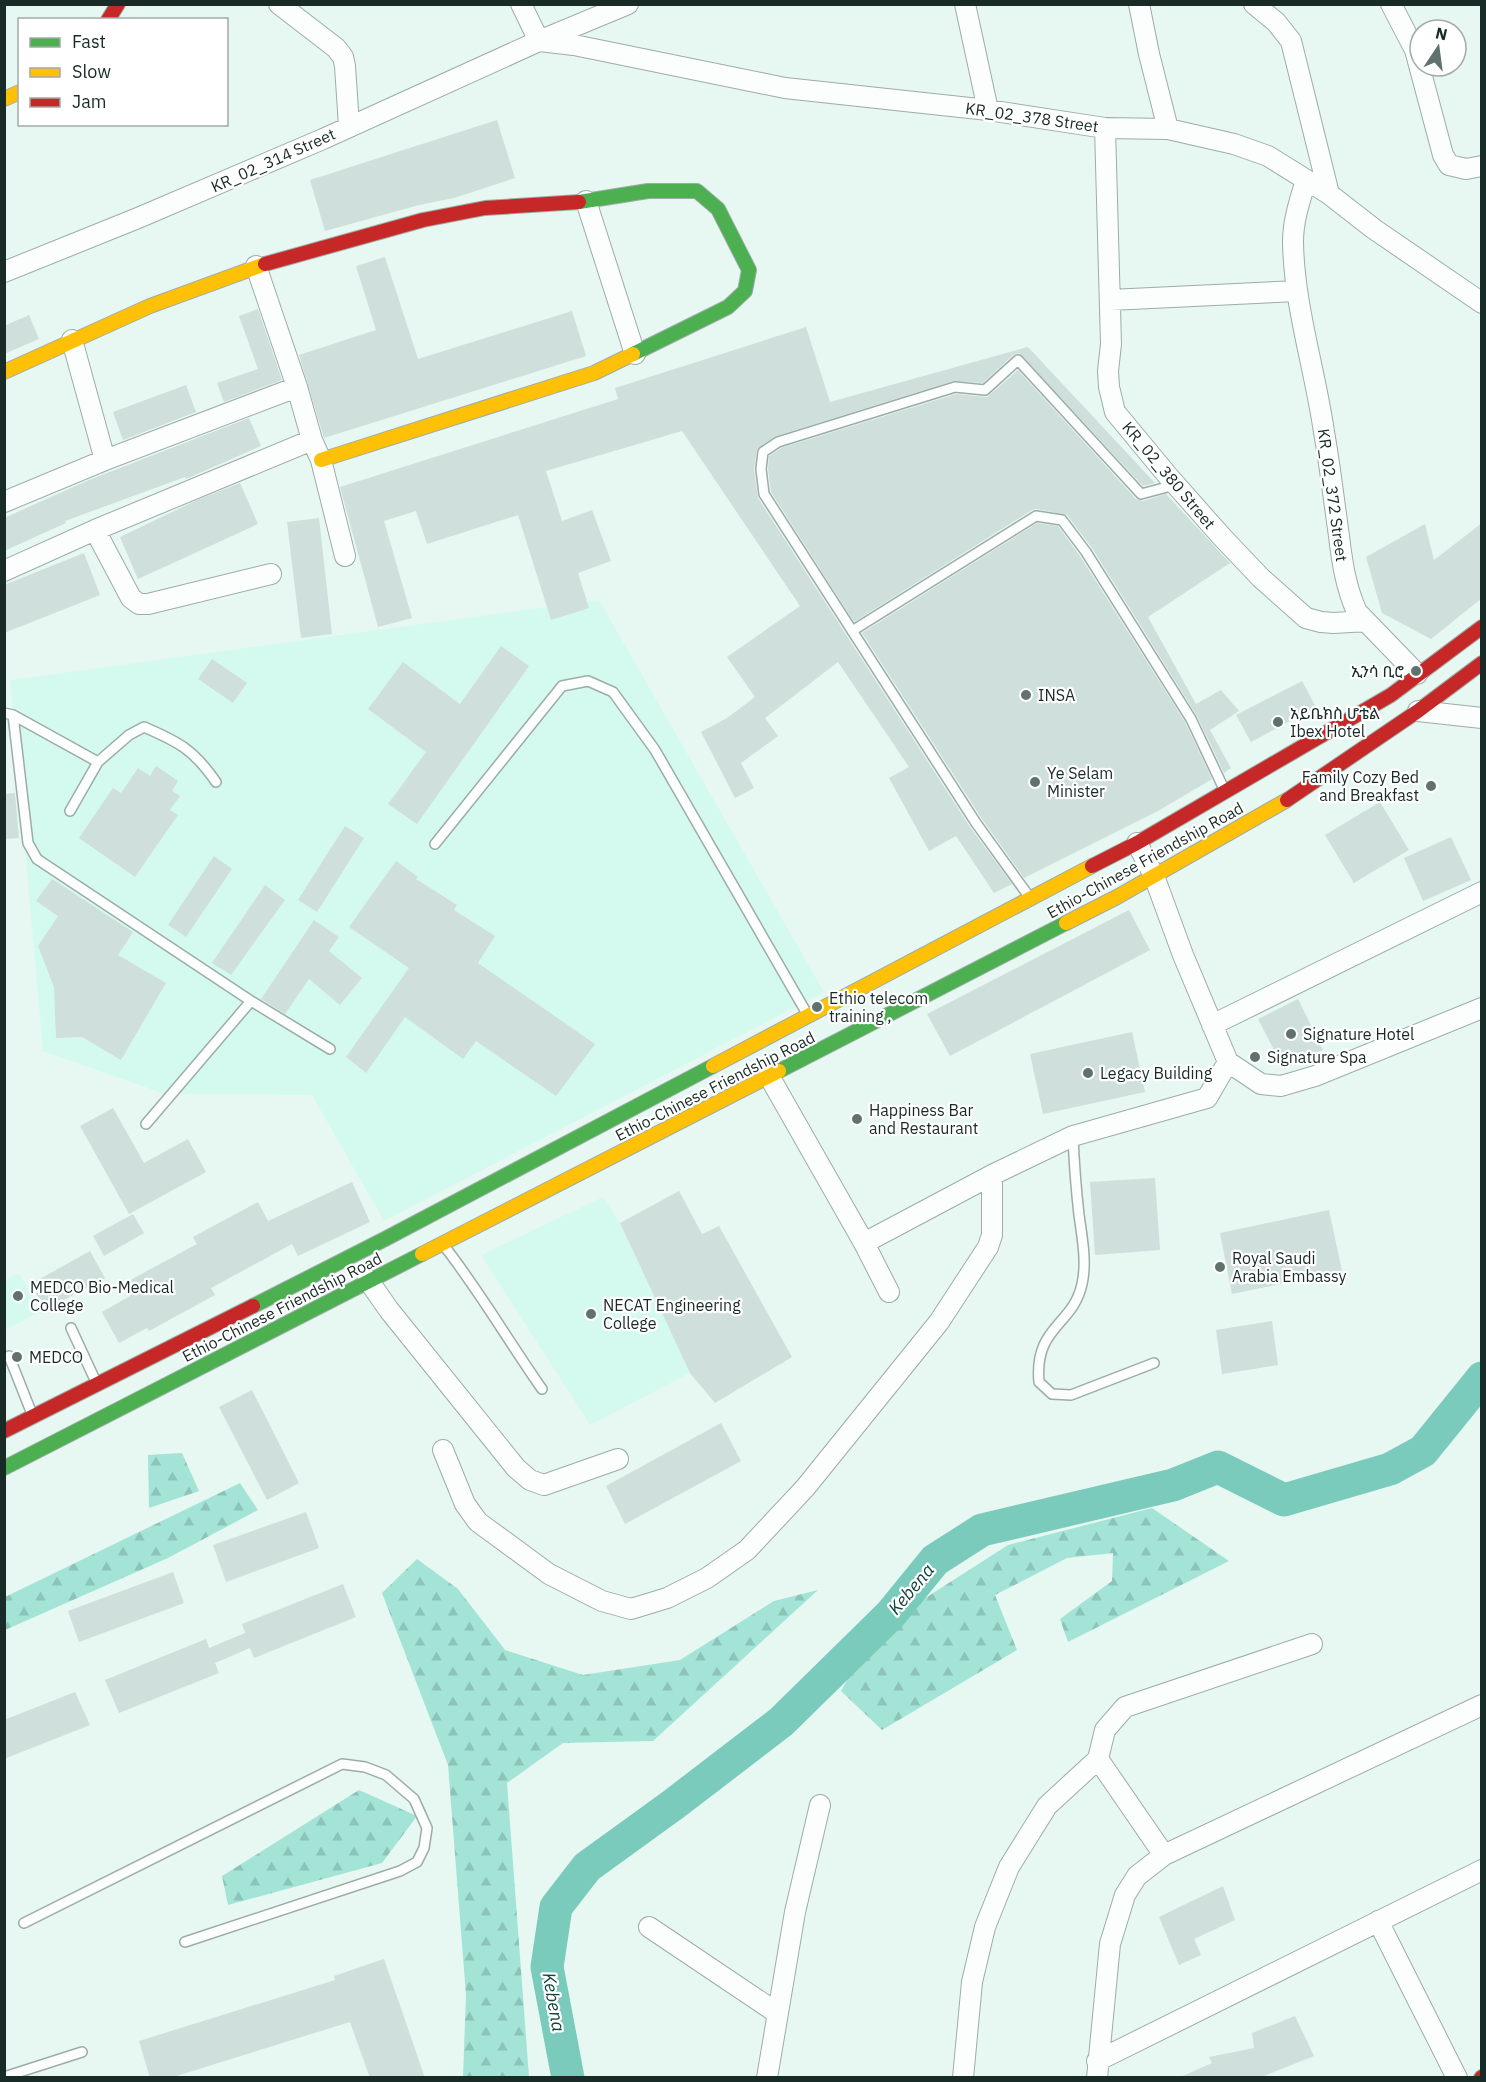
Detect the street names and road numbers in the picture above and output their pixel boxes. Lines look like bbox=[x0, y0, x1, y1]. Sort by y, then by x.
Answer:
street label: KR_02_378 Street bbox=[964, 98, 1100, 136]
street label: KR_02_314 Street bbox=[208, 124, 338, 196]
street label: KR_02_380 Street bbox=[1118, 417, 1220, 533]
street label: KR_02_372 Street bbox=[1314, 427, 1352, 563]
street label: Ethio-Chinese Friendship Road bbox=[1043, 798, 1247, 922]
street label: Ethio-Chinese Friendship Road bbox=[612, 1027, 818, 1145]
street label: Ethio-Chinese Friendship Road bbox=[179, 1248, 385, 1366]

